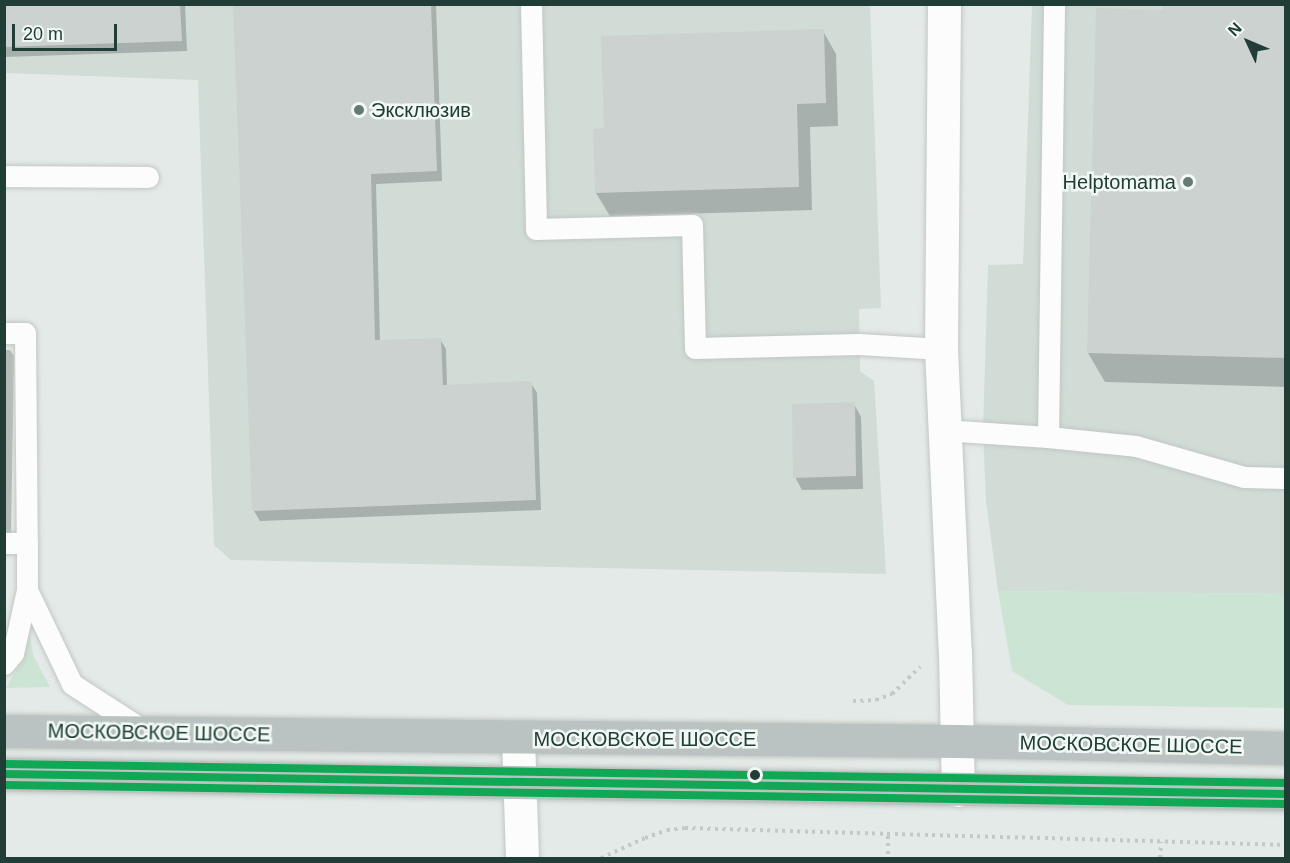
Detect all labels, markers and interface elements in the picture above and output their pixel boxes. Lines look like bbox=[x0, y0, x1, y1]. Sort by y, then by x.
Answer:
scale bar bbox=[15, 12, 120, 50]
north arrow bbox=[1218, 12, 1278, 72]
text: N bbox=[1225, 19, 1245, 39]
text: 20 m bbox=[23, 24, 63, 44]
place label: Эксклюзив bbox=[371, 98, 471, 122]
marker: Эксклюзив bbox=[352, 103, 366, 117]
place label: Helptomama bbox=[1063, 170, 1176, 194]
marker: Helptomama bbox=[1181, 175, 1195, 189]
street label: МОСКОВСКОЕ ШОССЕ bbox=[47, 719, 271, 747]
street label: МОСКОВСКОЕ ШОССЕ bbox=[534, 727, 756, 751]
street label: МОСКОВСКОЕ ШОССЕ bbox=[1019, 731, 1243, 759]
unlabelled marker bbox=[749, 769, 761, 781]

